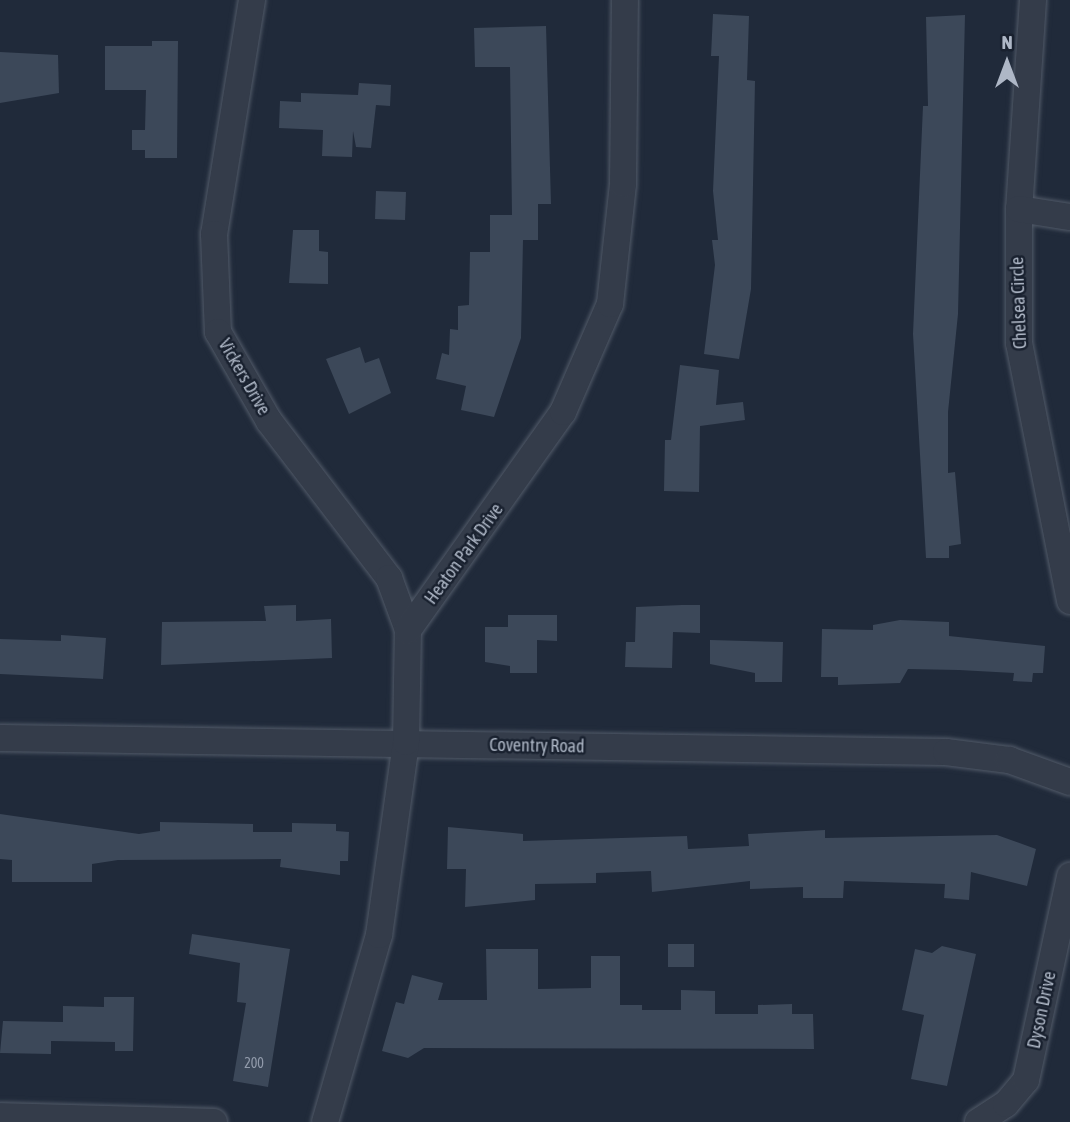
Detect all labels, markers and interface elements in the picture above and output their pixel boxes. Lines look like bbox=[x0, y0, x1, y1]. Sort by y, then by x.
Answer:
north arrow bbox=[972, 28, 1042, 98]
text: N bbox=[1001, 31, 1013, 53]
street label: Chelsea Circle bbox=[1007, 257, 1031, 349]
street label: Vickers Drive bbox=[214, 335, 274, 419]
street label: Heaton Park Drive bbox=[420, 499, 508, 609]
street label: Coventry Road bbox=[489, 734, 585, 758]
street label: Dyson Drive bbox=[1023, 969, 1061, 1051]
house number: 200 bbox=[244, 1055, 264, 1071]

